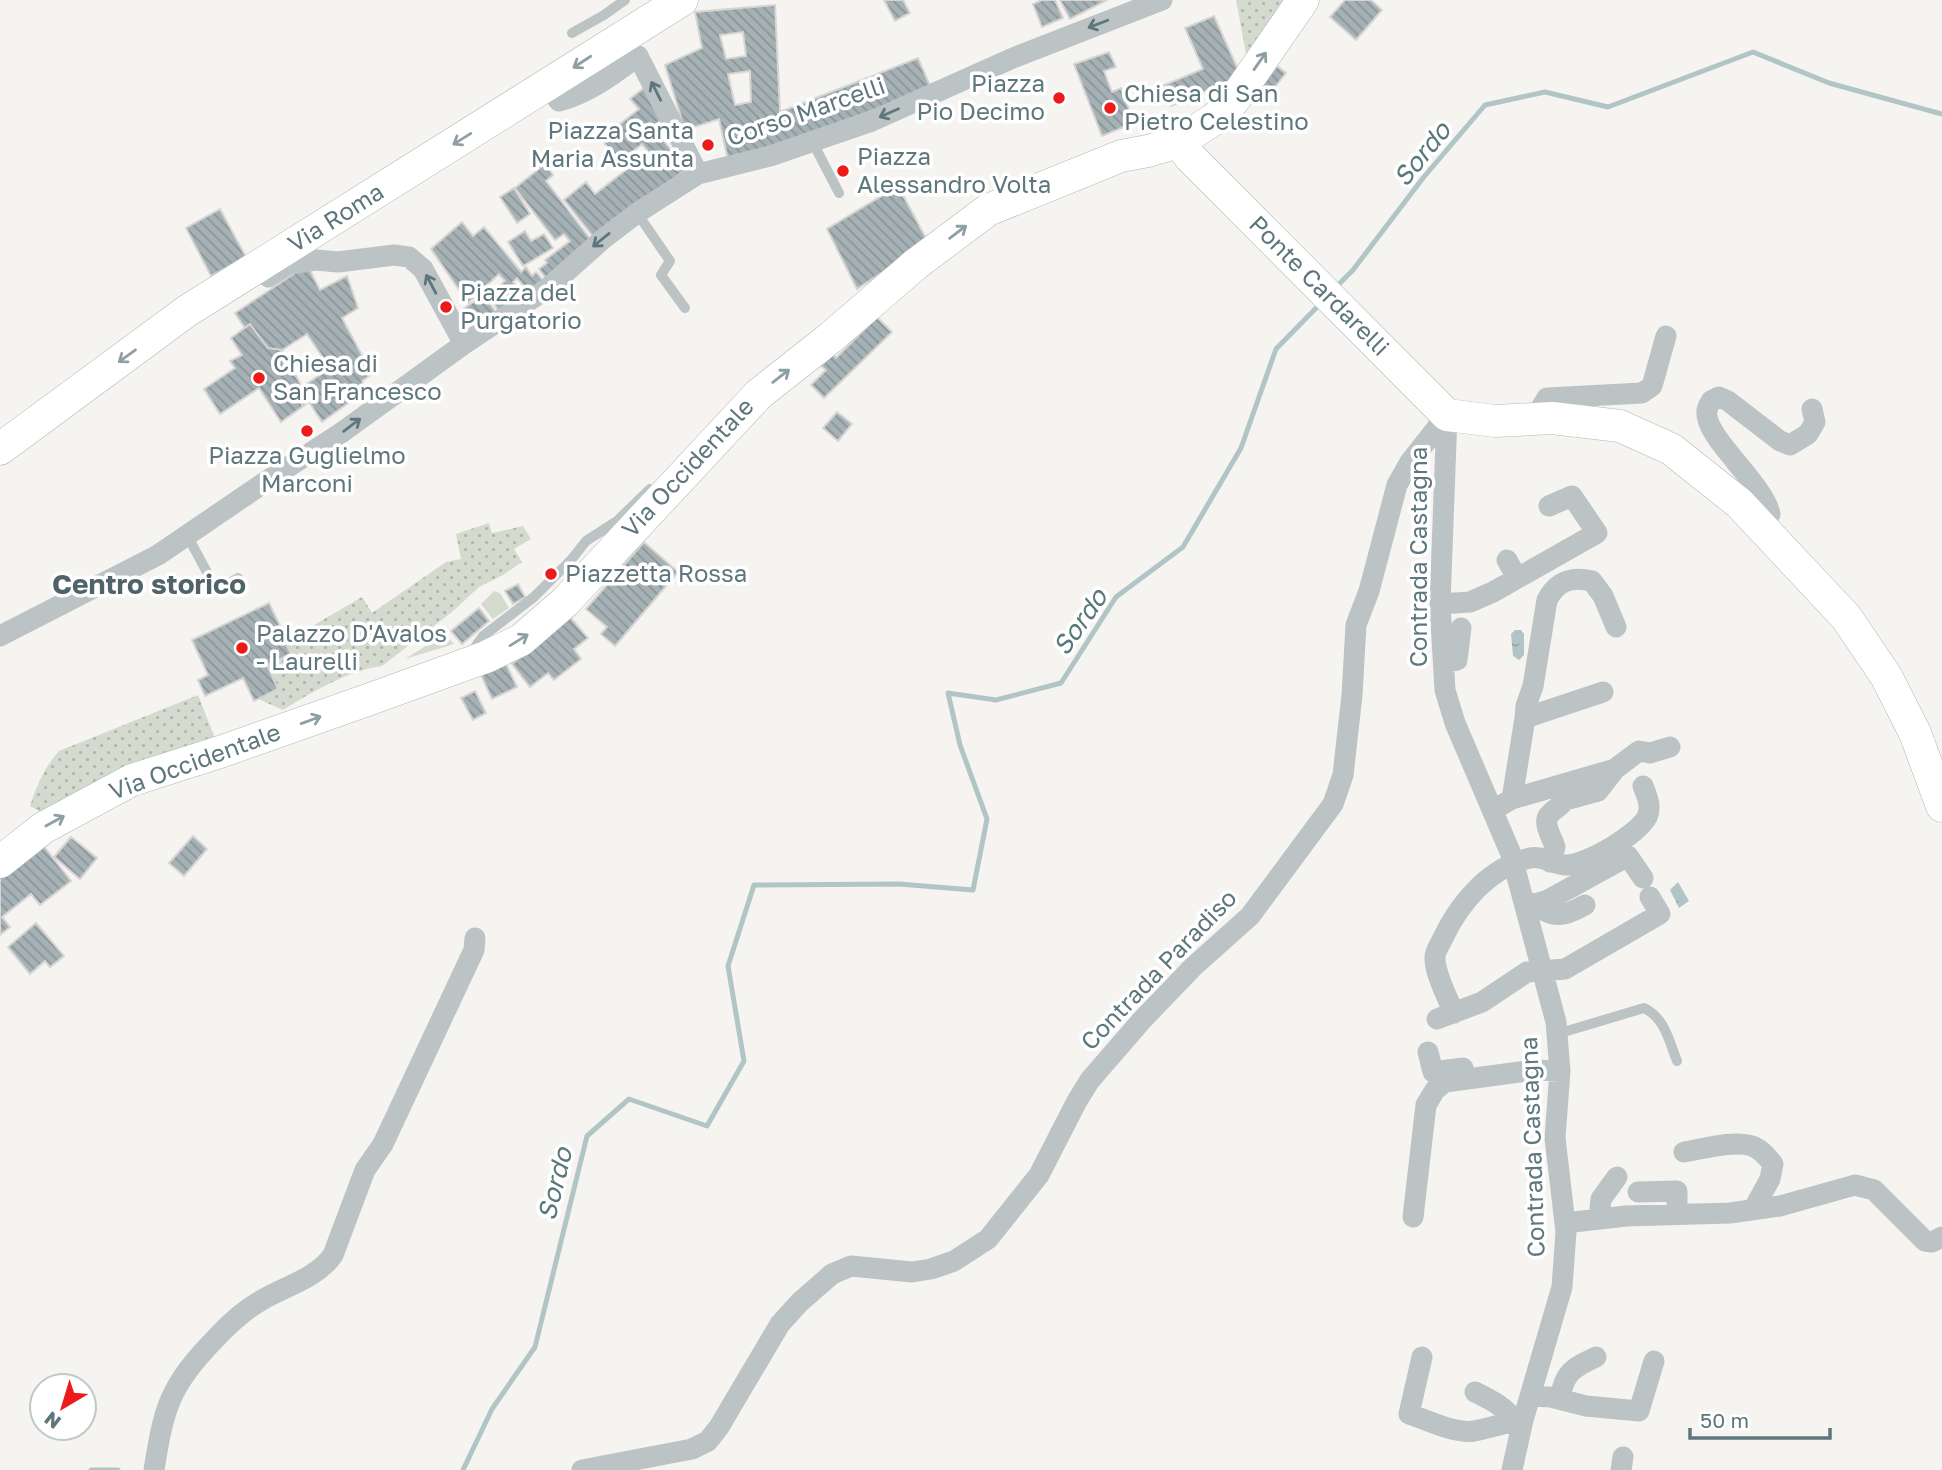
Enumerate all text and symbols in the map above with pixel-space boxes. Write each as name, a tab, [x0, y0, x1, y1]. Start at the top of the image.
one-way arrow	[1088, 18, 1110, 31]
one-way arrow	[1253, 52, 1268, 71]
one-way arrow	[573, 56, 593, 70]
place label: Piazza Pio Decimo	[917, 68, 1045, 125]
street label: Corso Marcelli	[723, 70, 888, 151]
place label: Chiesa di San Pietro Celestino	[1124, 78, 1309, 135]
one-way arrow	[649, 81, 663, 102]
marker: Piazza Pio Decimo	[1051, 90, 1067, 106]
marker: Chiesa di San Pietro Celestino	[1102, 100, 1118, 116]
one-way arrow	[879, 107, 900, 120]
water label: Sordo	[1386, 114, 1458, 192]
place label: Piazza Santa Maria Assunta	[531, 115, 694, 172]
one-way arrow	[452, 133, 472, 147]
marker: Piazza Santa Maria Assunta	[700, 137, 716, 153]
place label: Piazza Alessandro Volta	[857, 141, 1051, 198]
marker: Piazza Alessandro Volta	[835, 163, 851, 179]
street label: Via Roma	[282, 176, 388, 257]
street label: Ponte Cardarelli	[1244, 209, 1396, 361]
one-way arrow	[948, 225, 967, 240]
one-way arrow	[593, 233, 611, 248]
one-way arrow	[424, 274, 438, 295]
place label: Piazza del Purgatorio	[460, 277, 582, 334]
marker: Piazza del Purgatorio	[438, 299, 454, 315]
place label: Chiesa di San Francesco	[273, 348, 442, 405]
one-way arrow	[118, 349, 137, 363]
one-way arrow	[772, 368, 790, 383]
marker: Chiesa di San Francesco	[251, 370, 267, 386]
street label: Via Occidentale	[615, 391, 759, 543]
one-way arrow	[342, 418, 361, 433]
marker: Piazza Guglielmo Marconi	[299, 423, 315, 439]
place label: Piazza Guglielmo Marconi	[208, 440, 406, 497]
street label: Contrada Castagna	[1403, 447, 1432, 667]
place label: Piazzetta Rossa	[565, 558, 747, 587]
marker: Piazzetta Rossa	[543, 566, 559, 582]
district label: Centro storico	[52, 567, 246, 600]
water label: Sordo	[1046, 581, 1114, 661]
place label: Palazzo D'Avalos - Laurelli	[256, 618, 447, 675]
one-way arrow	[509, 632, 529, 646]
marker: Palazzo D'Avalos - Laurelli	[234, 640, 250, 656]
one-way arrow	[299, 713, 321, 725]
street label: Via Occidentale	[105, 716, 284, 805]
one-way arrow	[44, 814, 64, 828]
street label: Contrada Paradiso	[1074, 883, 1242, 1055]
street label: Contrada Castagna	[1513, 1036, 1550, 1258]
water label: Sordo	[531, 1143, 579, 1223]
north arrow	[28, 1372, 98, 1442]
scale bar	[1690, 1396, 1830, 1440]
text: N	[39, 1407, 65, 1434]
text: 50 m	[1700, 1407, 1749, 1433]

